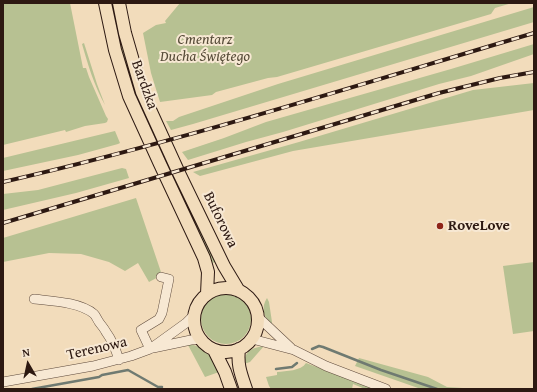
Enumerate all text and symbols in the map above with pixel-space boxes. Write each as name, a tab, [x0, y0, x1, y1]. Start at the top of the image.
park label: Cmentarz Ducha Świętego	[160, 31, 250, 66]
street label: Bardzka	[127, 58, 161, 112]
street label: Buforowa	[199, 189, 241, 251]
place label: RoveLove	[448, 217, 510, 235]
marker: RoveLove	[435, 221, 445, 231]
street label: Terenowa	[65, 333, 129, 365]
north arrow	[8, 344, 48, 384]
text: N	[21, 344, 31, 361]

